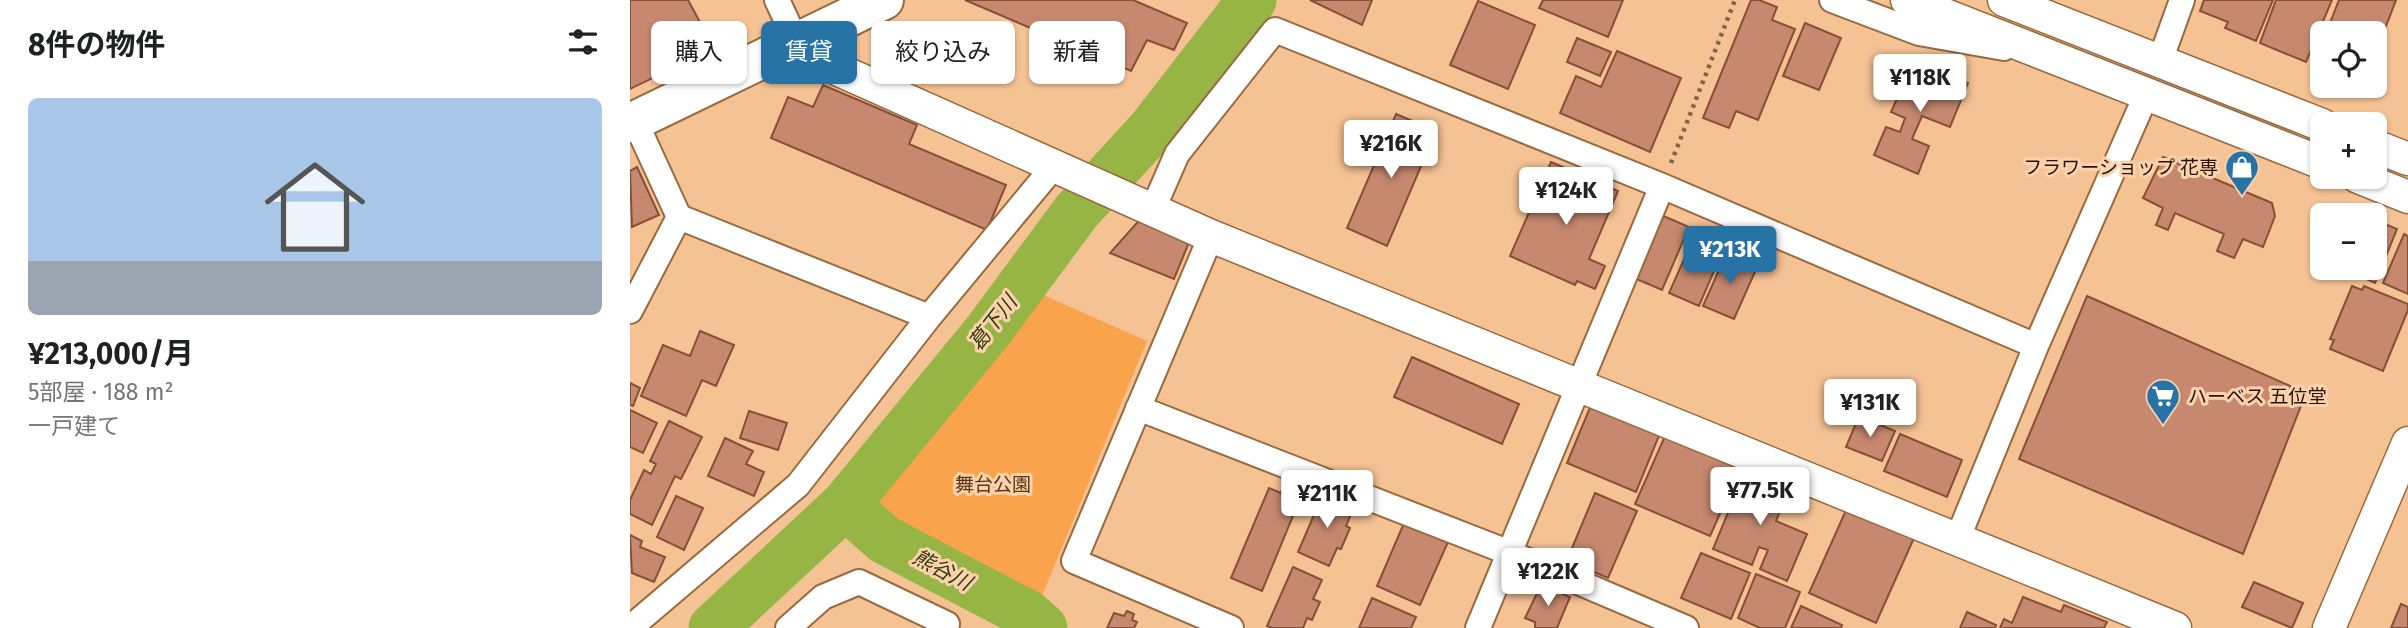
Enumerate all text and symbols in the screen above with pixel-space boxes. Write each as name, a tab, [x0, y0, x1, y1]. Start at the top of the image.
chip: 購入	[651, 21, 747, 84]
chip: 賃貸	[761, 21, 857, 84]
chip: 絞り込み	[871, 21, 1015, 84]
chip: 新着	[1029, 21, 1125, 84]
map controls	[2310, 21, 2387, 280]
button: locate	[2310, 21, 2387, 98]
icon: filters	[564, 23, 602, 61]
text: 8件の物件	[28, 27, 165, 63]
pin: ¥118K	[1871, 54, 1969, 114]
text: ¥118K	[1889, 63, 1951, 91]
button: +	[2310, 112, 2387, 189]
pin: ¥216K	[1342, 120, 1440, 180]
text: ¥216K	[1360, 129, 1422, 157]
icon: home	[252, 144, 378, 270]
shop icon: フラワーショップ 花専	[2223, 148, 2261, 197]
place label: フラワーショップ 花専	[2023, 156, 2218, 179]
pin: ¥124K	[1517, 168, 1615, 227]
text: ¥124K	[1535, 176, 1597, 204]
button: −	[2310, 203, 2387, 280]
pin: ¥213K	[1681, 226, 1779, 286]
text: ¥213K	[1699, 235, 1761, 263]
water label: 葛下川	[963, 289, 1024, 356]
text: ¥213,000/月	[28, 336, 194, 372]
supermarket icon: ハーベス 五位堂	[2144, 377, 2182, 426]
text: 5部屋 · 188 m²	[28, 378, 173, 406]
pin: ¥131K	[1821, 380, 1919, 439]
place label: ハーベス 五位堂	[2188, 385, 2326, 408]
text: ¥131K	[1840, 388, 1900, 416]
text: 一戸建て	[28, 412, 120, 440]
pin: ¥77.5K	[1703, 468, 1817, 527]
pin: ¥211K	[1278, 470, 1376, 530]
park label: 舞台公園	[955, 473, 1031, 496]
text: ¥77.5K	[1726, 476, 1794, 504]
text: ¥211K	[1297, 479, 1357, 507]
water label: 熊谷川	[908, 544, 978, 597]
pin: ¥122K	[1499, 548, 1597, 608]
text: ¥122K	[1517, 557, 1579, 585]

